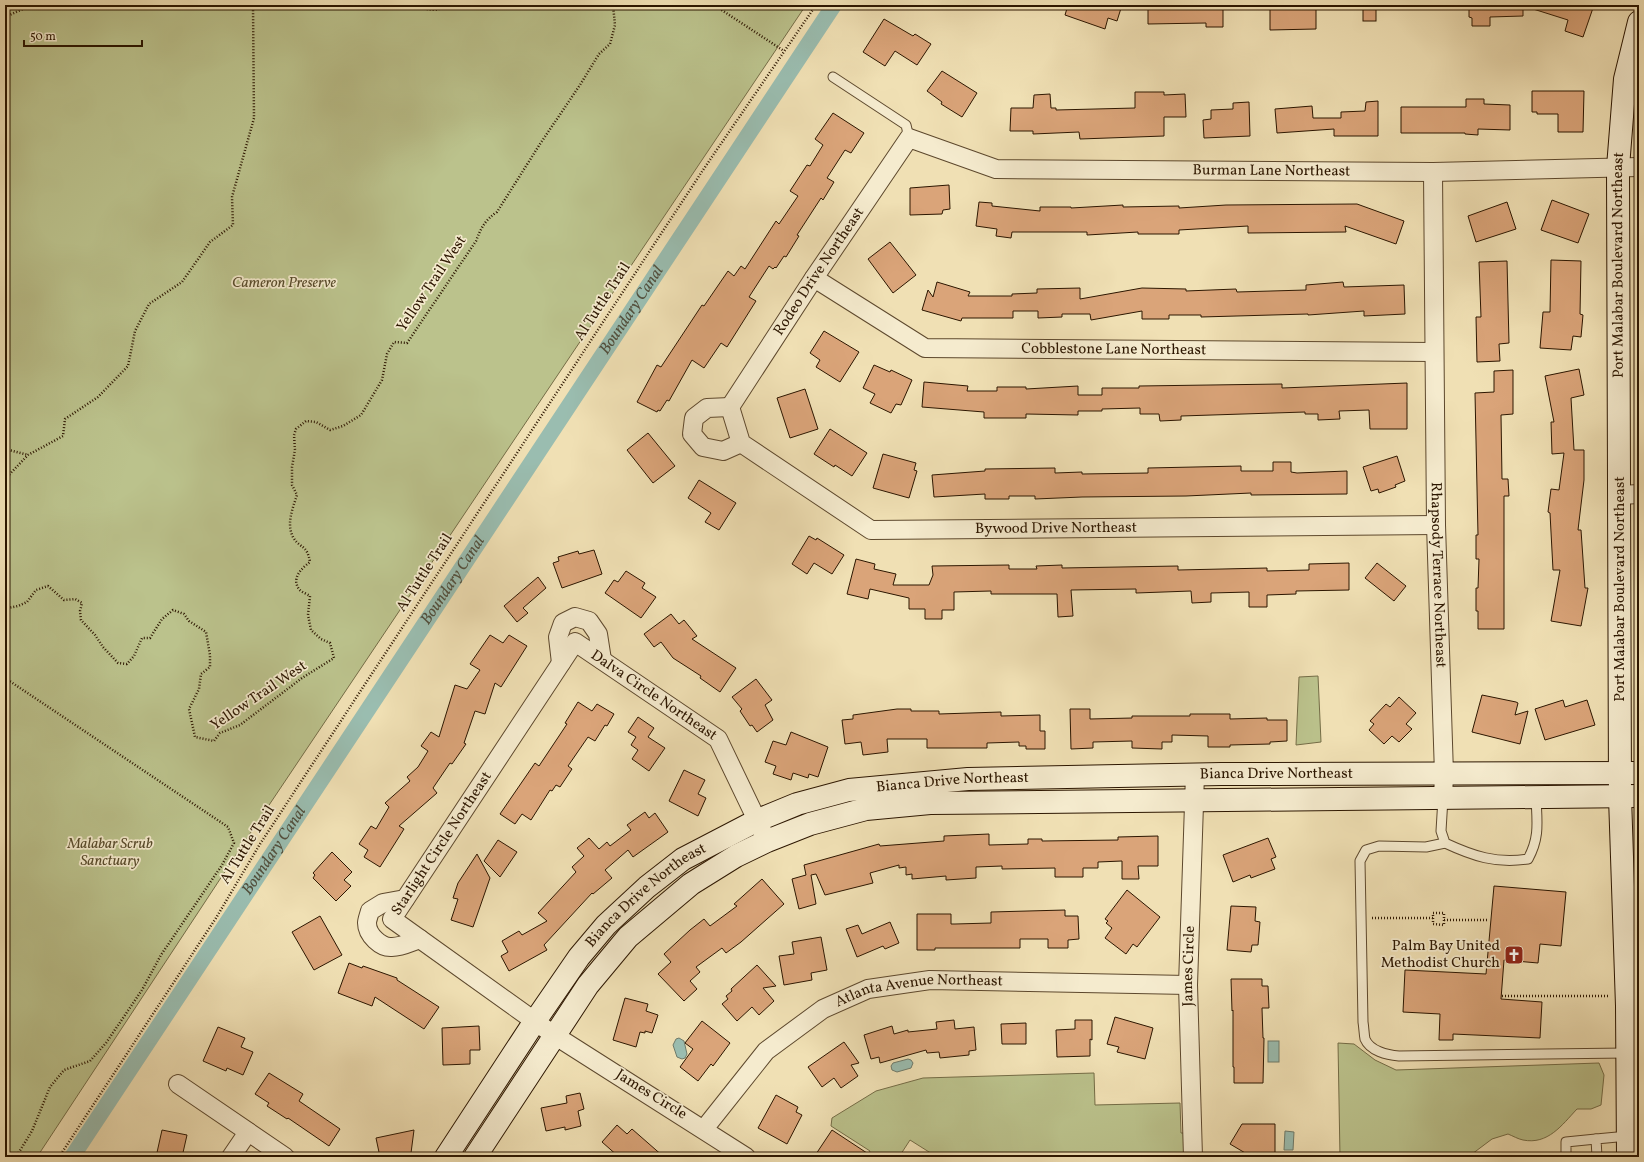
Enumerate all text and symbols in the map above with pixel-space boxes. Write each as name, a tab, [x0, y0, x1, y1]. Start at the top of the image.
scale bar	[24, 22, 142, 48]
text: 50 m	[30, 29, 56, 45]
street label: Port Malabar Boulevard Northeast	[1607, 151, 1630, 378]
street label: Burman Lane Northeast	[1193, 160, 1350, 182]
street label: Rodeo Drive Northeast	[769, 203, 869, 340]
street label: Yellow Trail West	[392, 232, 472, 336]
street label: Al Tuttle Trail	[570, 259, 636, 345]
water label: Boundary Canal	[595, 262, 669, 359]
park label: Cameron Preserve	[232, 273, 337, 294]
street label: Cobblestone Lane Northeast	[1021, 338, 1206, 361]
street label: Port Malabar Boulevard Northeast	[1610, 476, 1631, 702]
street label: Rhapsody Terrace Northeast	[1425, 482, 1451, 668]
street label: Bywood Drive Northeast	[975, 517, 1137, 540]
street label: Al Tuttle Trail	[392, 530, 458, 616]
water label: Boundary Canal	[416, 532, 491, 629]
street label: Dalva Circle Northeast	[586, 645, 721, 746]
street label: Yellow Trail West	[207, 656, 311, 736]
street label: Bianca Drive Northeast	[1200, 763, 1353, 785]
street label: Starlight Circle Northeast	[386, 767, 497, 920]
street label: Bianca Drive Northeast	[875, 767, 1029, 798]
street label: Al Tuttle Trail	[215, 801, 281, 889]
water label: Boundary Canal	[237, 802, 312, 900]
park label: Malabar Scrub Sanctuary	[66, 834, 153, 872]
street label: Bianca Drive Northeast	[581, 838, 710, 952]
street label: James Circle	[1177, 925, 1200, 1007]
place label: Palm Bay United Methodist Church	[1381, 936, 1500, 974]
church icon: Palm Bay United Methodist Church	[1503, 944, 1525, 966]
street label: Atlanta Avenue Northeast	[832, 969, 1003, 1013]
street label: James Circle	[611, 1065, 691, 1125]

